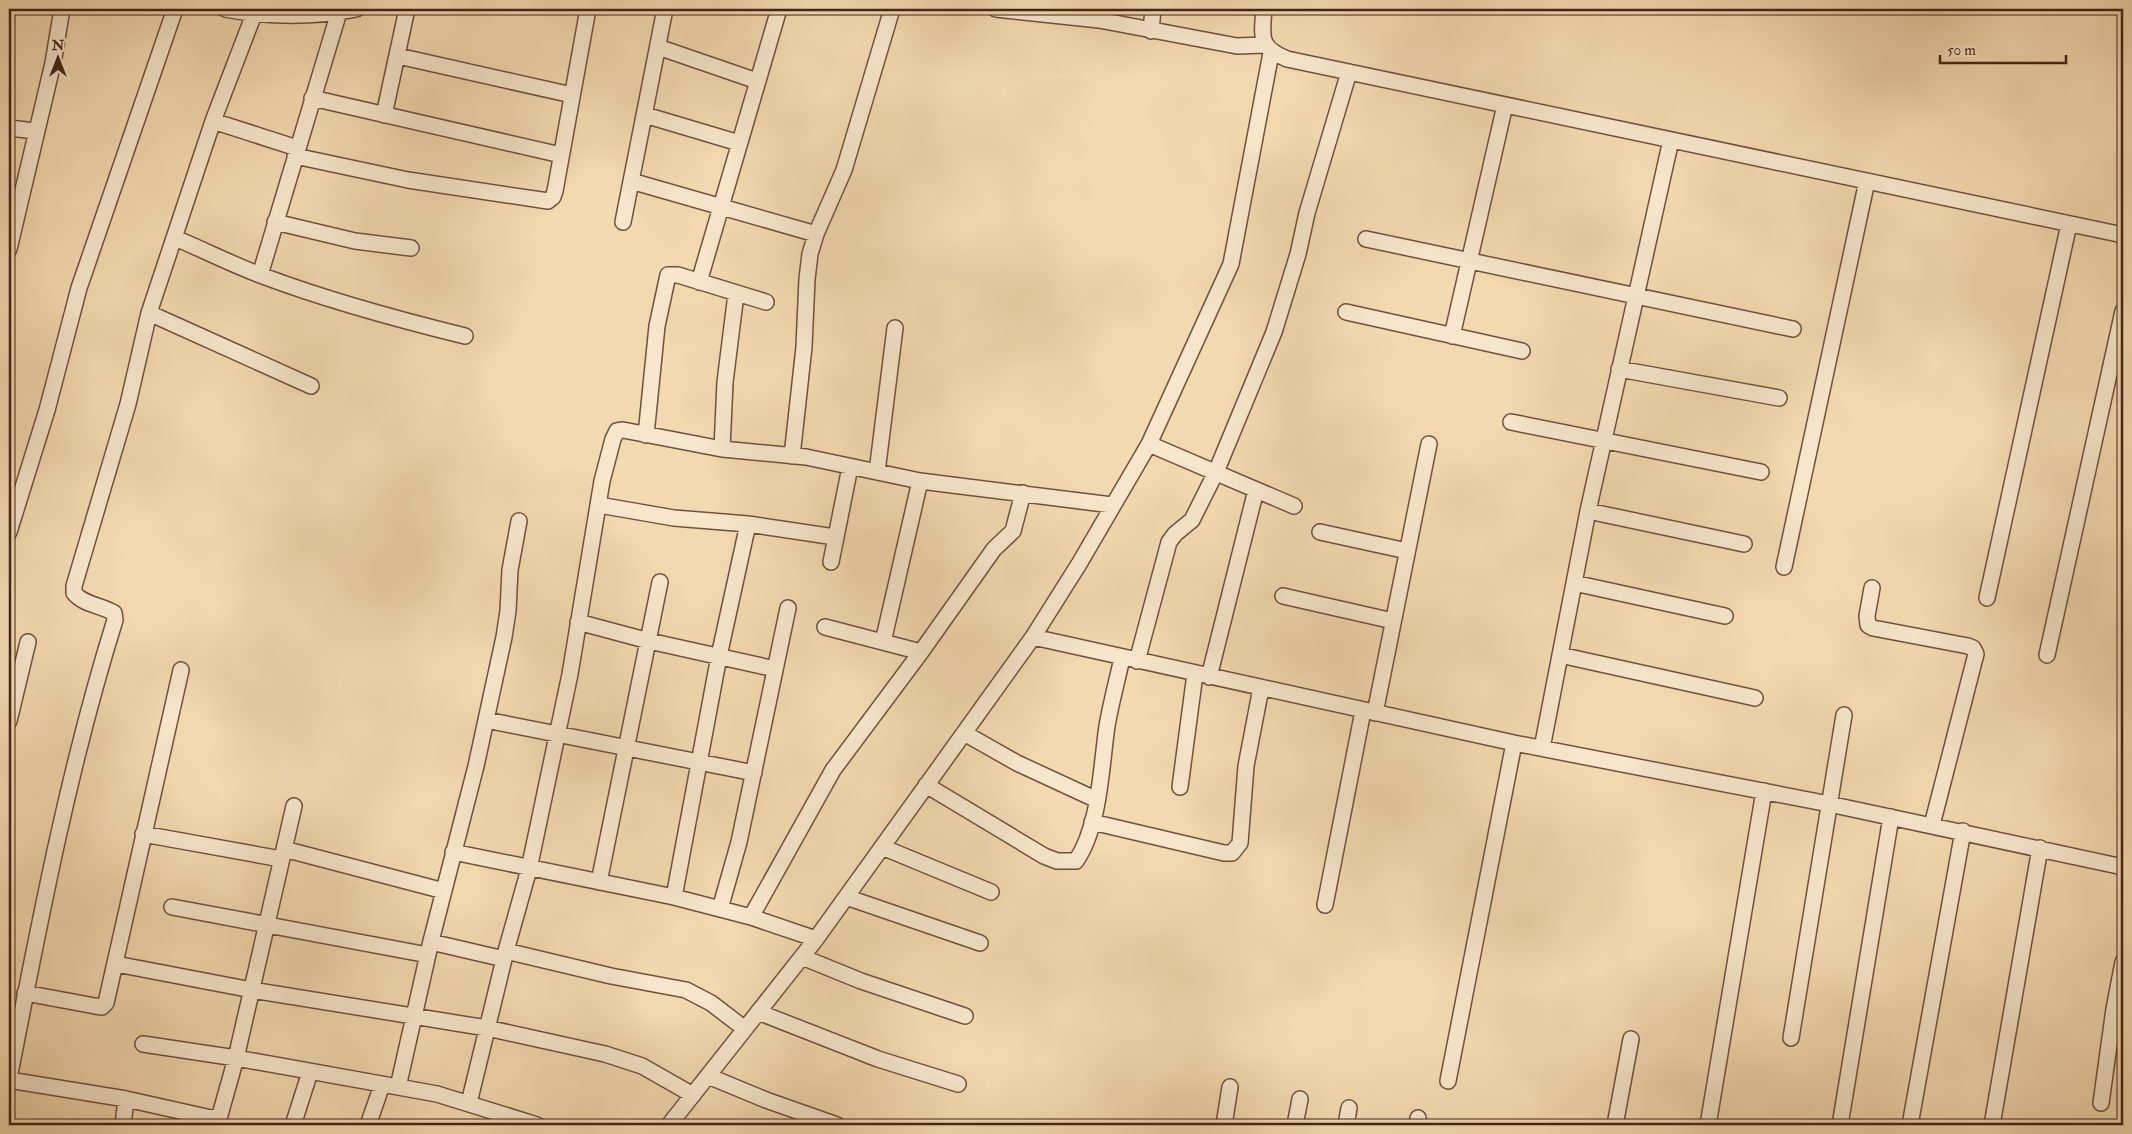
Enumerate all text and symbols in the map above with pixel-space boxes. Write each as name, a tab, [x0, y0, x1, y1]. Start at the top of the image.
north arrow	[32, 32, 82, 82]
scale bar	[1940, 32, 2066, 64]
text: N	[51, 37, 65, 54]
text: 50 m	[1947, 41, 1976, 60]

